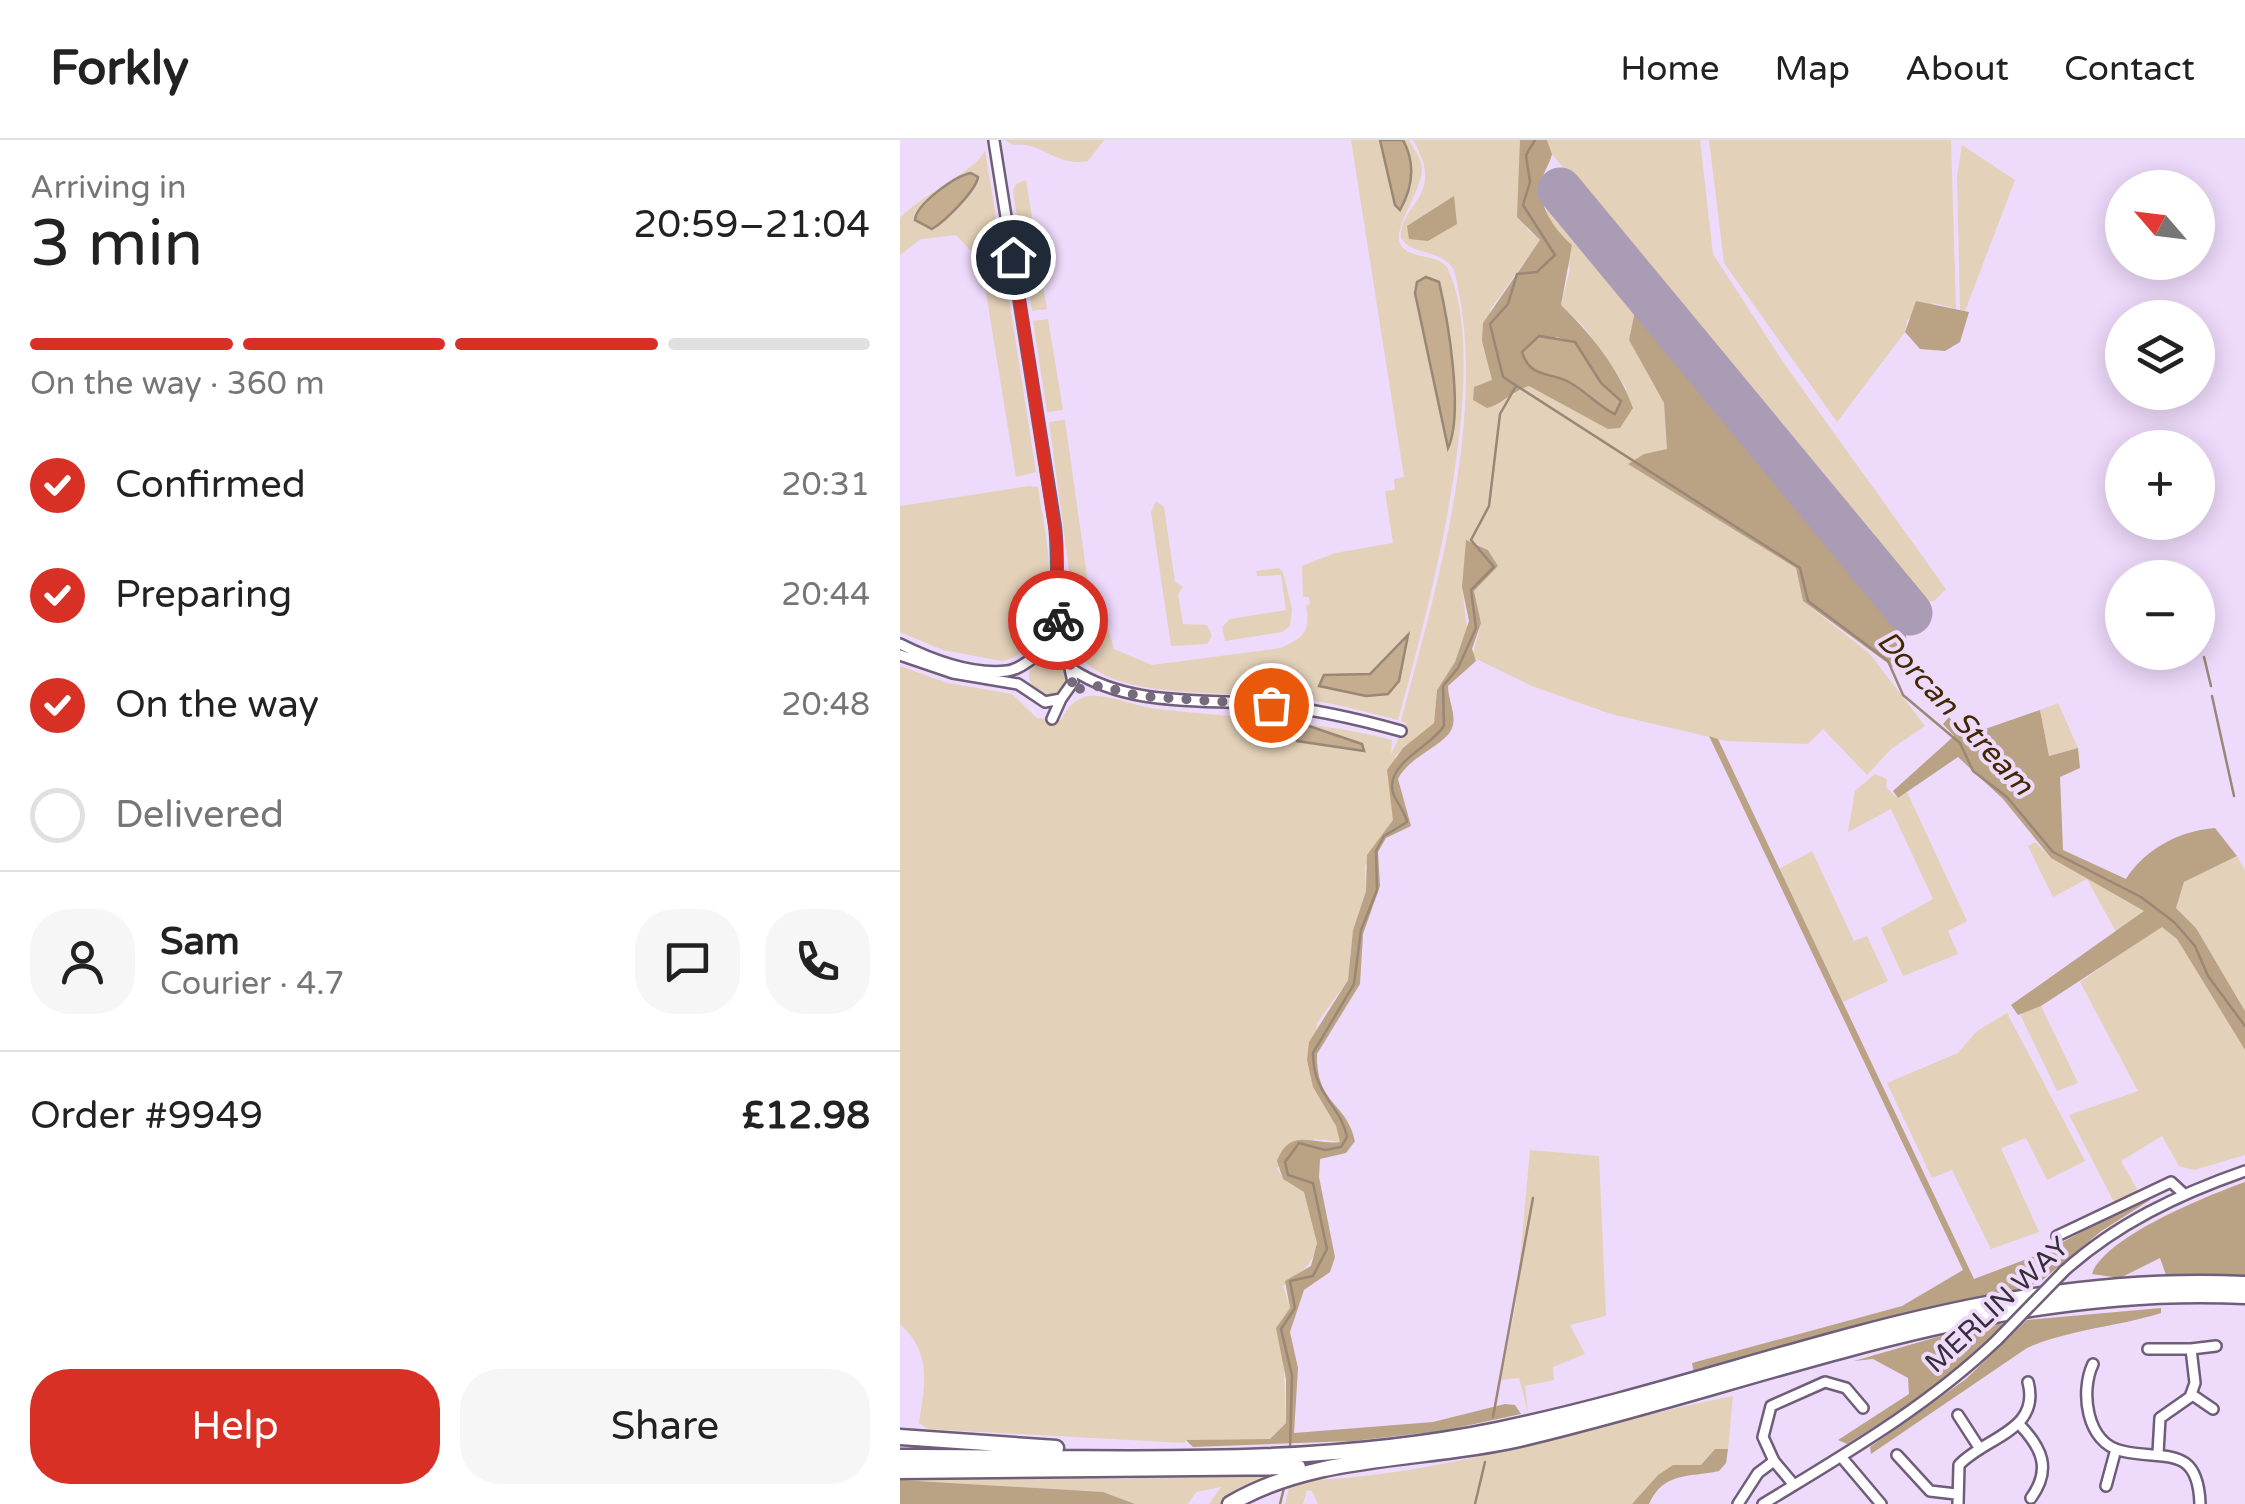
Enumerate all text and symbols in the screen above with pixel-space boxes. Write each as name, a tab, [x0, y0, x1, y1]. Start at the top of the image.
text: Forkly	[50, 40, 189, 98]
text: Home	[1620, 48, 1719, 90]
text: Map	[1774, 48, 1850, 90]
text: About	[1905, 48, 2009, 90]
text: Contact	[2064, 48, 2195, 90]
text: Arriving in	[30, 169, 187, 207]
north arrow	[2105, 170, 2215, 280]
map controls	[2105, 170, 2215, 670]
text: 20:59–21:04	[633, 202, 870, 248]
text: 3 min	[30, 205, 203, 284]
pin	[971, 215, 1056, 300]
icon: home	[986, 230, 1041, 285]
button: layers	[2105, 300, 2215, 410]
text: On the way · 360 m	[30, 365, 325, 403]
button: +	[2105, 430, 2215, 540]
icon: check	[30, 458, 85, 513]
text: Confirmed	[115, 462, 306, 508]
text: 20:31	[781, 466, 870, 504]
button: −	[2105, 560, 2215, 670]
icon: check	[30, 568, 85, 623]
courier	[1008, 570, 1108, 670]
text: Preparing	[115, 572, 292, 618]
text: 20:44	[781, 576, 870, 614]
icon: bike	[1031, 593, 1086, 648]
water label: Dorcan Stream	[1869, 623, 2042, 804]
pin	[1229, 663, 1314, 748]
icon: check	[30, 678, 85, 733]
icon: bag	[1244, 678, 1299, 733]
text: On the way	[115, 682, 319, 728]
text: 20:48	[781, 686, 870, 724]
text: Delivered	[115, 792, 284, 838]
button: person	[30, 909, 135, 1014]
button: chat	[635, 909, 740, 1014]
button: phone	[765, 909, 870, 1014]
text: Sam	[160, 919, 240, 965]
text: Courier · 4.7	[160, 965, 344, 1003]
text: Order #9949	[30, 1093, 263, 1139]
text: £12.98	[742, 1093, 870, 1139]
street label: MERLIN WAY	[1918, 1230, 2076, 1380]
button: Help	[30, 1369, 440, 1484]
button: Share	[460, 1369, 870, 1484]

